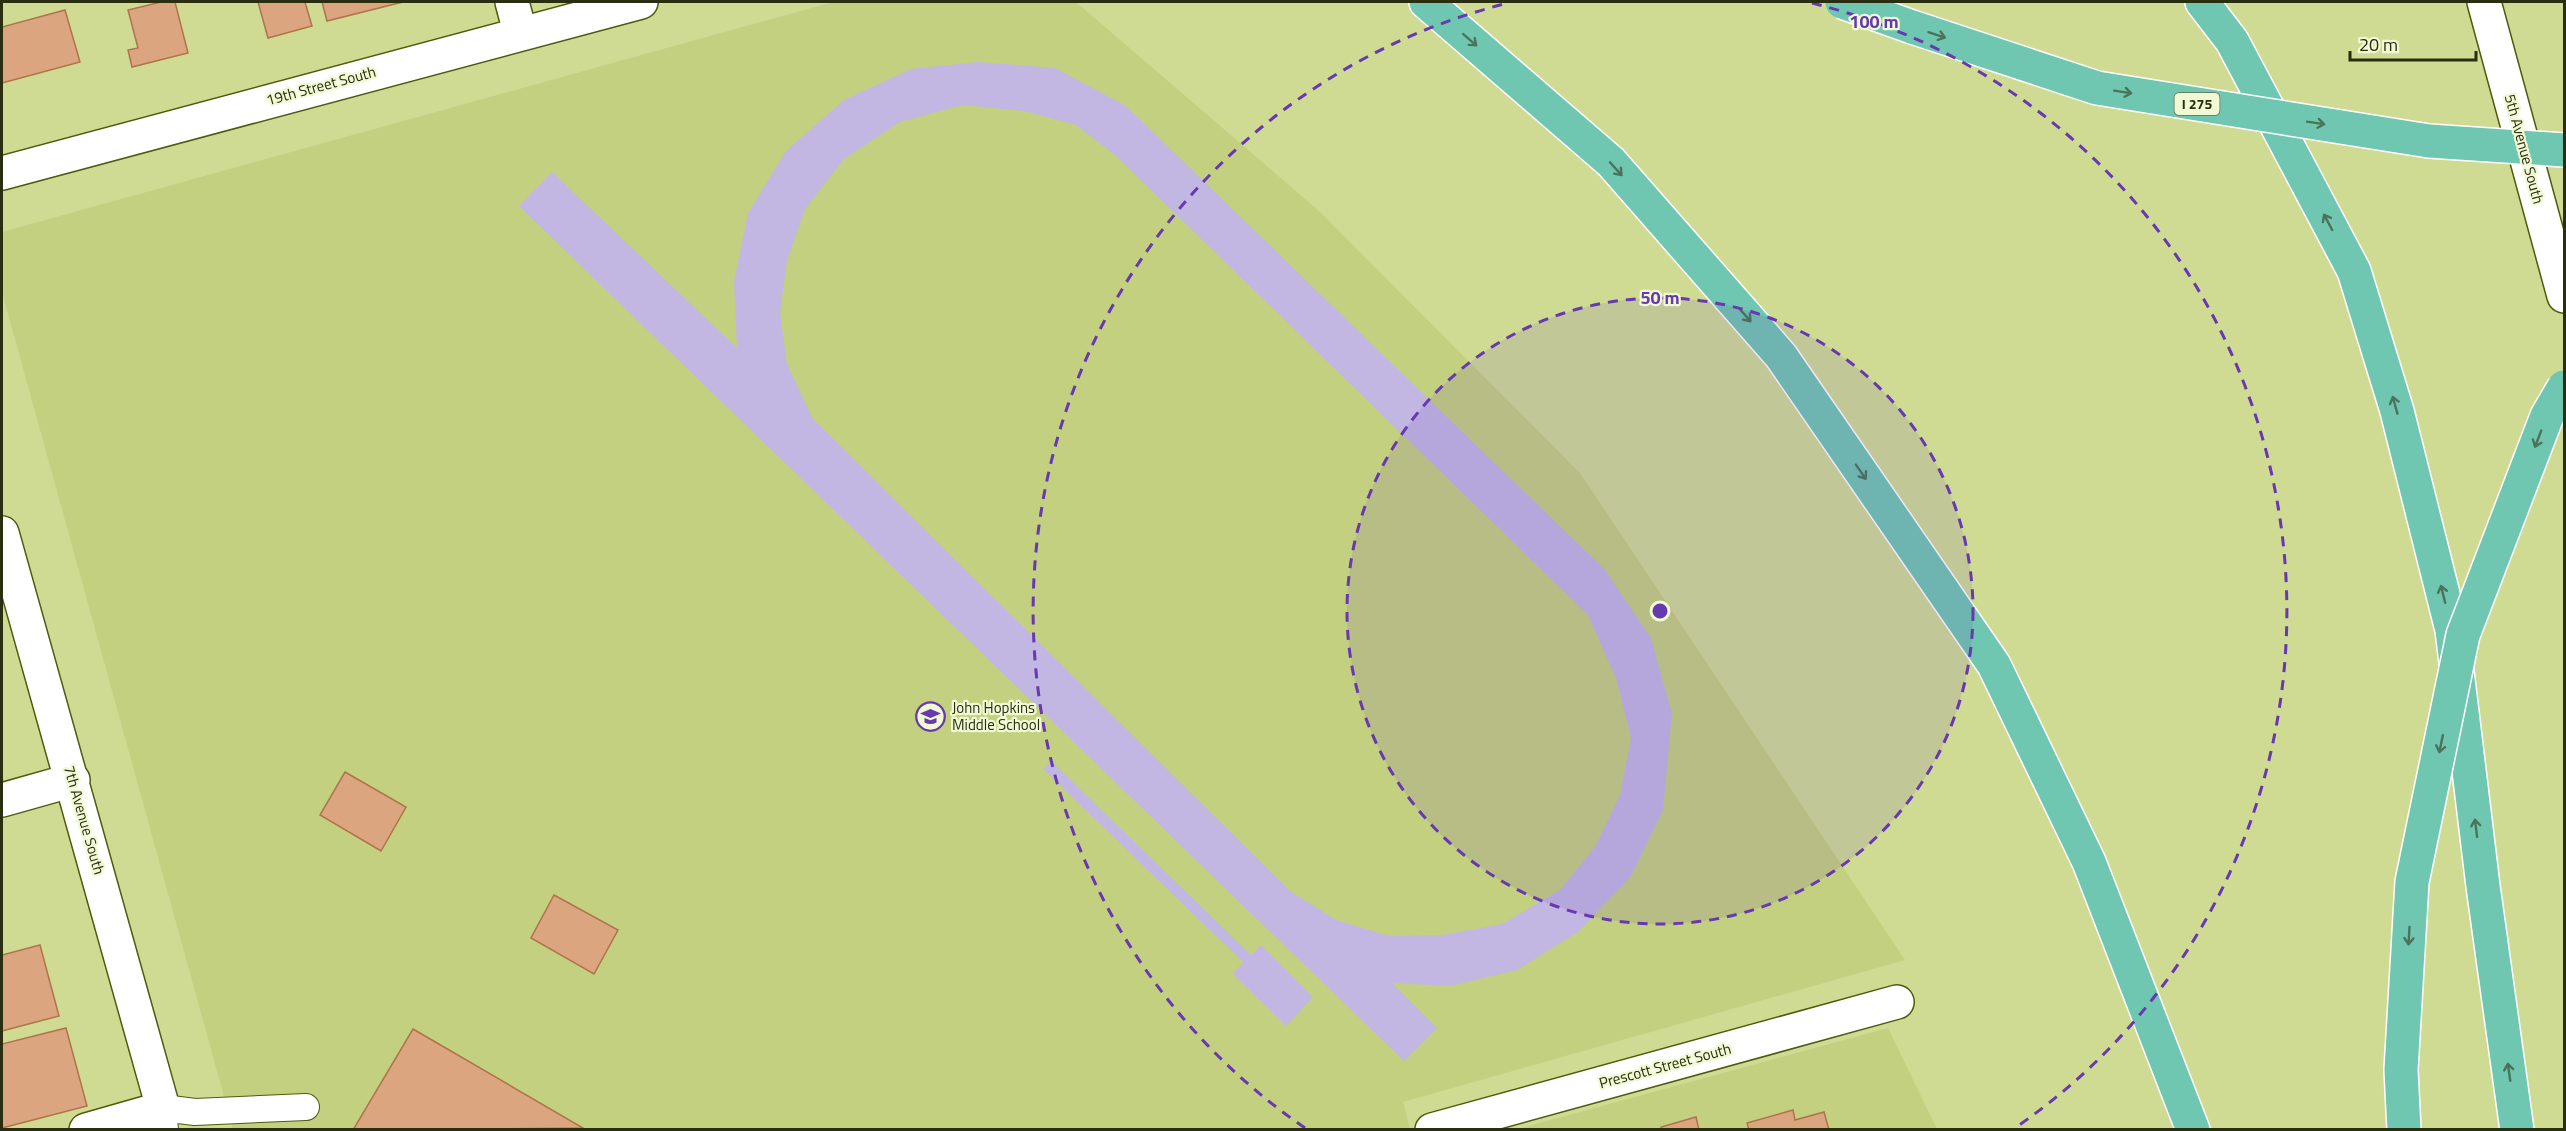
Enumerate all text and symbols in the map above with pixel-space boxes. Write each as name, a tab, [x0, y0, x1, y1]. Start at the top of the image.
text: 100 m	[1849, 8, 1899, 35]
scale bar	[2350, 24, 2476, 62]
one-way arrow	[1927, 30, 1946, 41]
text: 20 m	[2359, 31, 2398, 58]
one-way arrow	[1462, 33, 1477, 47]
street label: 19th Street South	[263, 60, 378, 111]
one-way arrow	[2113, 86, 2132, 97]
street label: 5th Avenue South	[2499, 92, 2550, 206]
road number: I 275	[2174, 93, 2220, 115]
one-way arrow	[2305, 118, 2325, 129]
one-way arrow	[1609, 161, 1623, 176]
one-way arrow	[2322, 214, 2334, 232]
text: 50 m	[1640, 284, 1680, 311]
one-way arrow	[1738, 307, 1752, 322]
one-way arrow	[2389, 396, 2400, 415]
one-way arrow	[2532, 429, 2543, 447]
one-way arrow	[1855, 463, 1867, 479]
one-way arrow	[2436, 585, 2448, 604]
centre of rings	[1650, 601, 1670, 621]
place label: John Hopkins Middle School	[952, 696, 1040, 736]
school or university icon: John Hopkins Middle School	[915, 701, 947, 733]
one-way arrow	[2435, 733, 2446, 753]
street label: 7th Avenue South	[58, 763, 111, 877]
one-way arrow	[2470, 819, 2481, 839]
one-way arrow	[2403, 925, 2414, 945]
street label: Prescott Street South	[1596, 1037, 1733, 1094]
one-way arrow	[2503, 1062, 2514, 1082]

